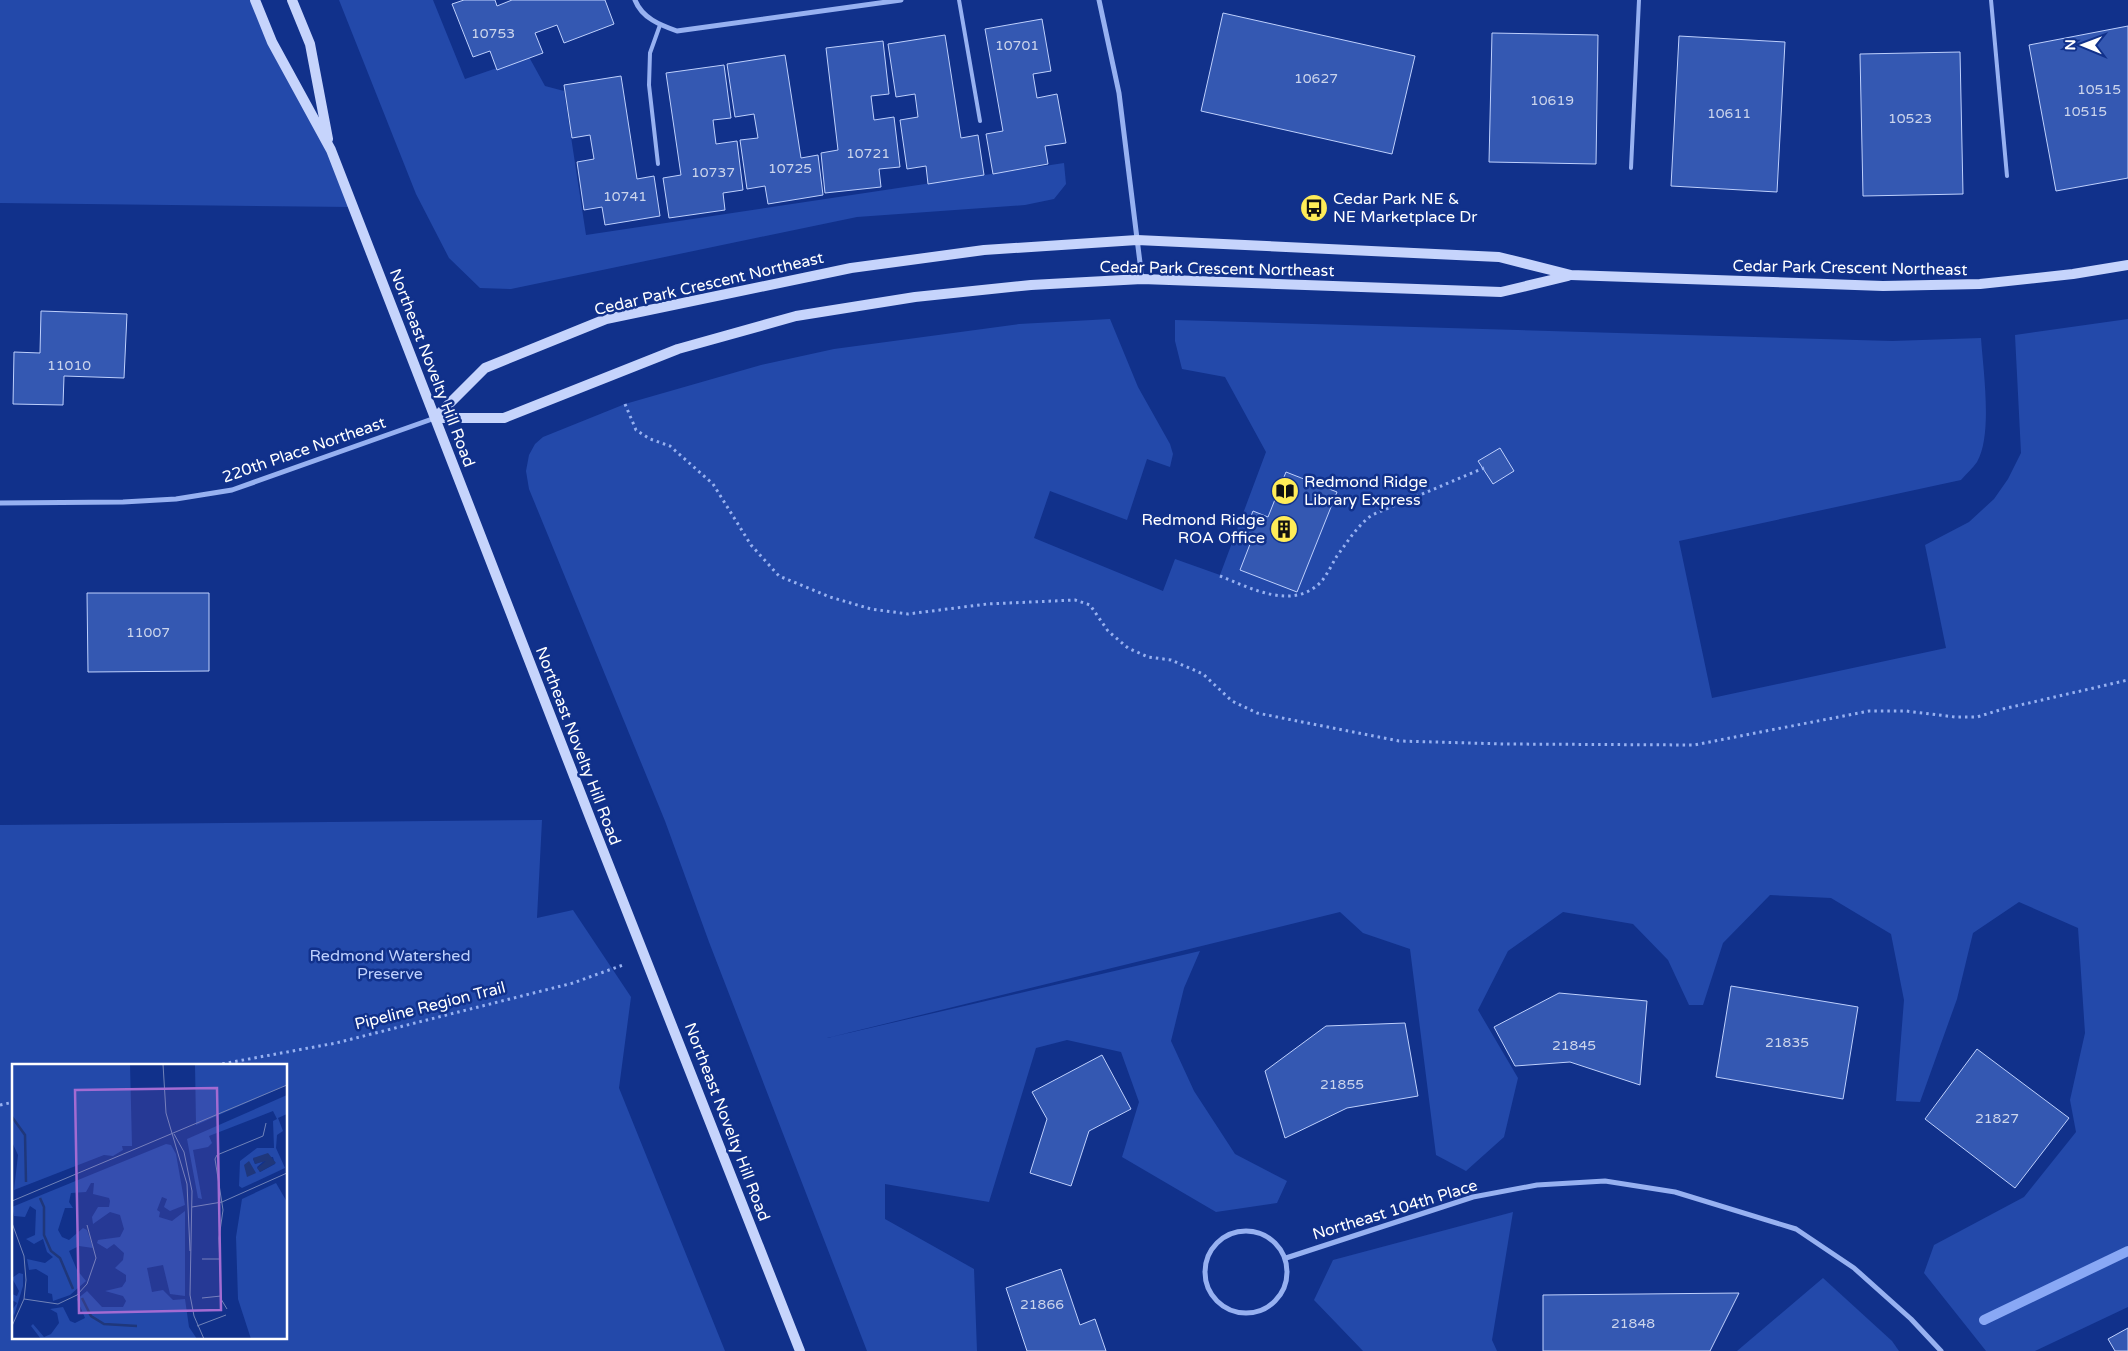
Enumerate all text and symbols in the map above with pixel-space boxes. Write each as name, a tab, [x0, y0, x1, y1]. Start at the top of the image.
north arrow	[2058, 20, 2108, 70]
house number: 10753	[471, 25, 515, 42]
house number: 10701	[995, 37, 1039, 54]
text: N	[2062, 39, 2079, 51]
house number: 10627	[1294, 70, 1338, 87]
house number: 10515	[2077, 81, 2121, 98]
house number: 10619	[1530, 92, 1574, 109]
house number: 10515	[2063, 103, 2107, 120]
house number: 10611	[1707, 105, 1751, 122]
house number: 10523	[1888, 110, 1932, 127]
house number: 10721	[846, 145, 890, 162]
house number: 10725	[768, 160, 812, 177]
house number: 10737	[691, 164, 735, 181]
house number: 10741	[603, 188, 647, 205]
place label: Cedar Park NE & NE Marketplace Dr	[1333, 189, 1478, 227]
bus stop icon: Cedar Park NE & NE Marketplace Dr	[1299, 193, 1329, 223]
street label: Cedar Park Crescent Northeast	[592, 248, 826, 320]
street label: Cedar Park Crescent Northeast	[1732, 256, 1968, 280]
street label: Cedar Park Crescent Northeast	[1099, 257, 1335, 281]
street label: Northeast Novelty Hill Road	[385, 266, 479, 470]
house number: 11010	[47, 357, 91, 374]
street label: 220th Place Northeast	[220, 413, 388, 487]
place label: Redmond Ridge Library Express	[1304, 472, 1428, 510]
library icon: Redmond Ridge Library Express	[1270, 476, 1300, 506]
place label: Redmond Ridge ROA Office	[1141, 510, 1265, 548]
building icon: Redmond Ridge ROA Office	[1269, 514, 1299, 544]
house number: 11007	[126, 624, 170, 641]
street label: Northeast Novelty Hill Road	[531, 644, 625, 848]
park label: Redmond Watershed Preserve	[309, 946, 471, 984]
street label: Pipeline Region Trail	[353, 978, 507, 1034]
street label: Northeast Novelty Hill Road	[680, 1020, 774, 1224]
house number: 21835	[1765, 1034, 1809, 1051]
house number: 21845	[1552, 1037, 1596, 1054]
inset map	[12, 1064, 288, 1338]
house number: 21855	[1320, 1076, 1364, 1093]
house number: 21827	[1975, 1110, 2019, 1127]
street label: Northeast 104th Place	[1310, 1175, 1480, 1245]
house number: 21866	[1020, 1296, 1064, 1313]
house number: 21848	[1611, 1315, 1655, 1332]

